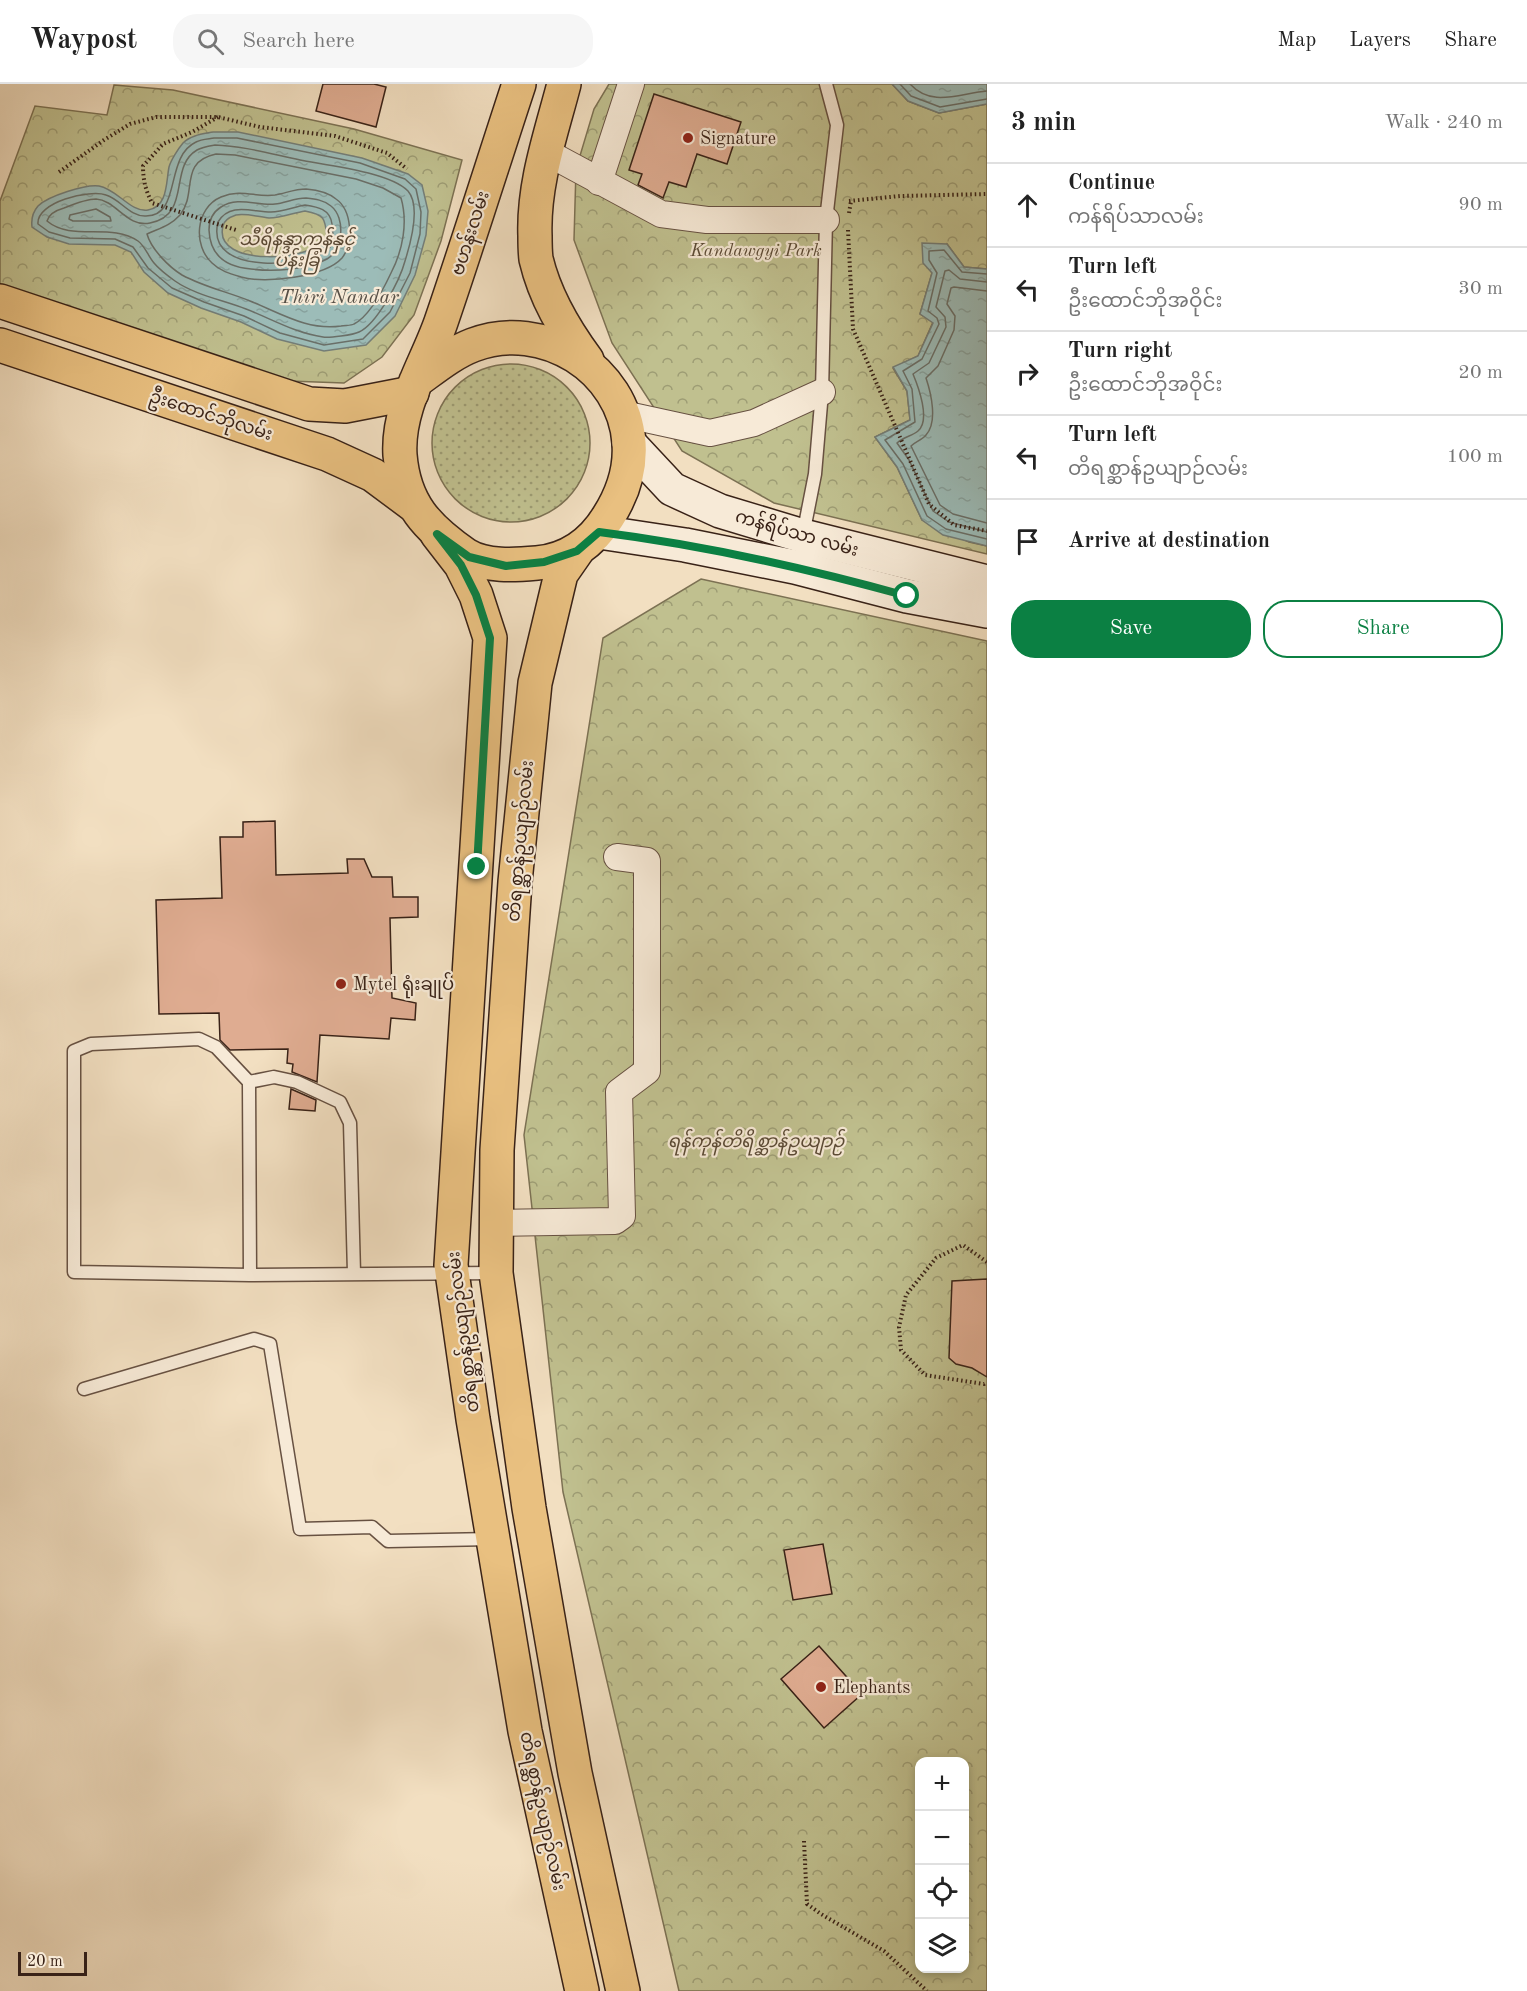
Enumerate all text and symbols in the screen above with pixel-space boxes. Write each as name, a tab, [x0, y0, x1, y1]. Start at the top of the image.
search box	[173, 14, 593, 68]
icon: search	[194, 25, 227, 58]
text: Waypost	[30, 27, 137, 55]
text: Search here	[242, 30, 355, 52]
text: Map	[1277, 30, 1316, 51]
text: Layers	[1349, 30, 1411, 51]
text: Share	[1444, 30, 1497, 51]
text: 3 min	[1011, 110, 1076, 136]
text: Walk · 240 m	[1384, 113, 1503, 133]
place label: Signature	[700, 130, 776, 148]
marker: Signature	[681, 131, 695, 145]
text: Continue	[1068, 172, 1155, 194]
street label: ဗဟန်းလမ်း	[444, 187, 498, 279]
icon: ahead	[1011, 189, 1044, 222]
text: 90 m	[1458, 195, 1503, 215]
text: ကန်ရိပ်သာလမ်း	[1068, 208, 1204, 228]
park label: သီရိနန္ဒာကန်နှင့် ပန်းခြံ	[239, 226, 357, 275]
park label: Kandawgyi Park	[689, 242, 822, 260]
text: Turn left	[1068, 256, 1157, 278]
icon: left	[1011, 273, 1044, 306]
text: 30 m	[1458, 279, 1503, 299]
water label: Thiri Nandar	[279, 288, 399, 308]
text: ဦးထောင်ဘိုအဝိုင်း	[1068, 292, 1222, 312]
text: Turn right	[1068, 340, 1172, 362]
icon: right	[1011, 357, 1044, 390]
text: 20 m	[1458, 363, 1503, 383]
text: ဦးထောင်ဘိုအဝိုင်း	[1068, 376, 1222, 396]
street label: ဦးထောင်ဘိုလမ်း	[145, 382, 276, 449]
text: Turn left	[1068, 424, 1157, 446]
icon: left	[1011, 441, 1044, 474]
text: 100 m	[1447, 447, 1503, 467]
text: တိရစ္ဆာန်ဥယျာဉ်လမ်း	[1068, 460, 1248, 480]
street label: ကန်ရိပ်သာ လမ်း	[732, 502, 862, 565]
icon: arrive	[1011, 525, 1044, 558]
text: Arrive at destination	[1068, 530, 1270, 552]
route start	[893, 582, 919, 608]
button: Save	[1011, 600, 1251, 658]
button: Share	[1263, 600, 1503, 658]
street label: တိရစ္ဆာန်ဥယျာဉ်လမ်း	[499, 759, 542, 923]
route end	[463, 853, 489, 879]
place label: Mytel ရုံးချုပ်	[353, 971, 454, 999]
marker: Mytel ရုံးချုပ်	[334, 977, 348, 991]
park label: ရန်ကုန်တိရိစ္ဆာန်ဥယျာဉ်	[668, 1128, 846, 1156]
street label: တိရစ္ဆာန်ဥယျာဉ်လမ်း	[439, 1250, 488, 1414]
place label: Elephants	[833, 1679, 911, 1697]
marker: Elephants	[814, 1680, 828, 1694]
street label: တိရစ္ဆာန်ဥယျာဉ်လမ်း	[511, 1729, 574, 1893]
map controls	[915, 1757, 969, 1973]
button: +	[915, 1757, 969, 1811]
button: −	[915, 1811, 969, 1865]
button: locate	[915, 1865, 969, 1919]
button: layers	[915, 1919, 969, 1973]
scale bar	[18, 1949, 87, 1976]
text: 20 m	[27, 1954, 63, 1970]

